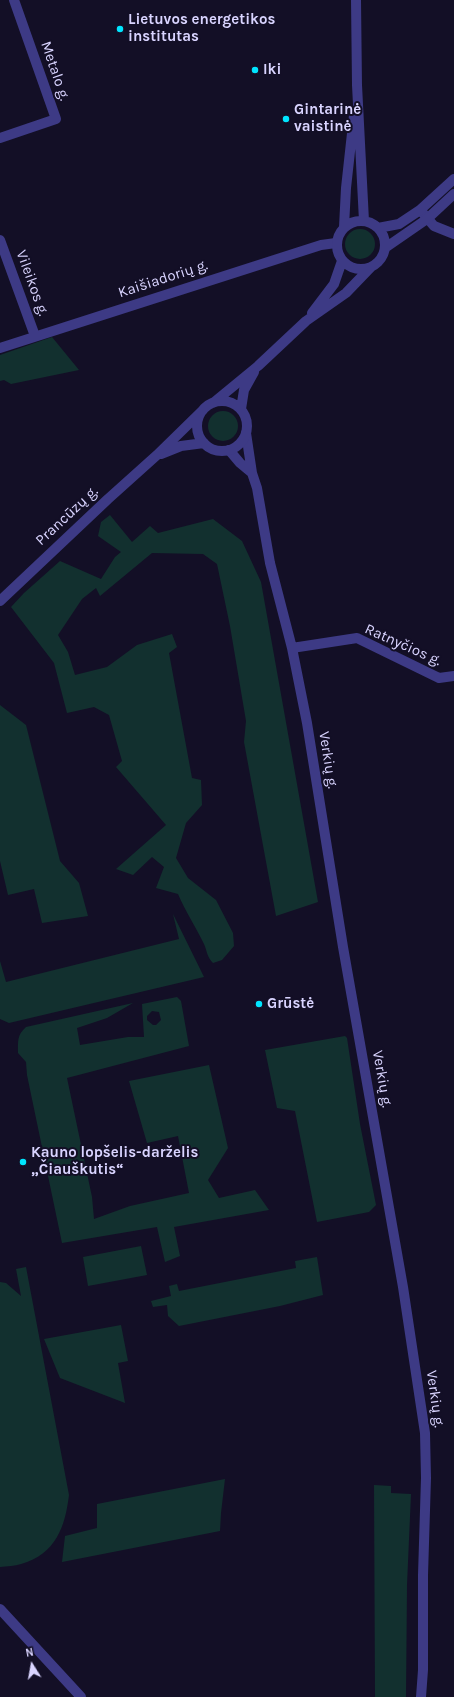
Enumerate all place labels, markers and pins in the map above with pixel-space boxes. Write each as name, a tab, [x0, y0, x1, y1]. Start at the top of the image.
place label: Lietuvos energetikos institutas	[128, 11, 275, 46]
marker: Lietuvos energetikos institutas	[115, 24, 125, 34]
place label: Iki	[263, 61, 281, 79]
marker: Iki	[250, 65, 260, 75]
place label: Gintarinė vaistinė	[294, 101, 361, 136]
marker: Gintarinė vaistinė	[281, 114, 291, 124]
place label: Grūstė	[267, 995, 314, 1013]
marker: Grūstė	[254, 999, 264, 1009]
place label: Kauno lopšelis-darželis „Čiauškutis“	[31, 1144, 198, 1179]
marker: Kauno lopšelis-darželis „Čiauškutis“	[18, 1157, 28, 1167]

